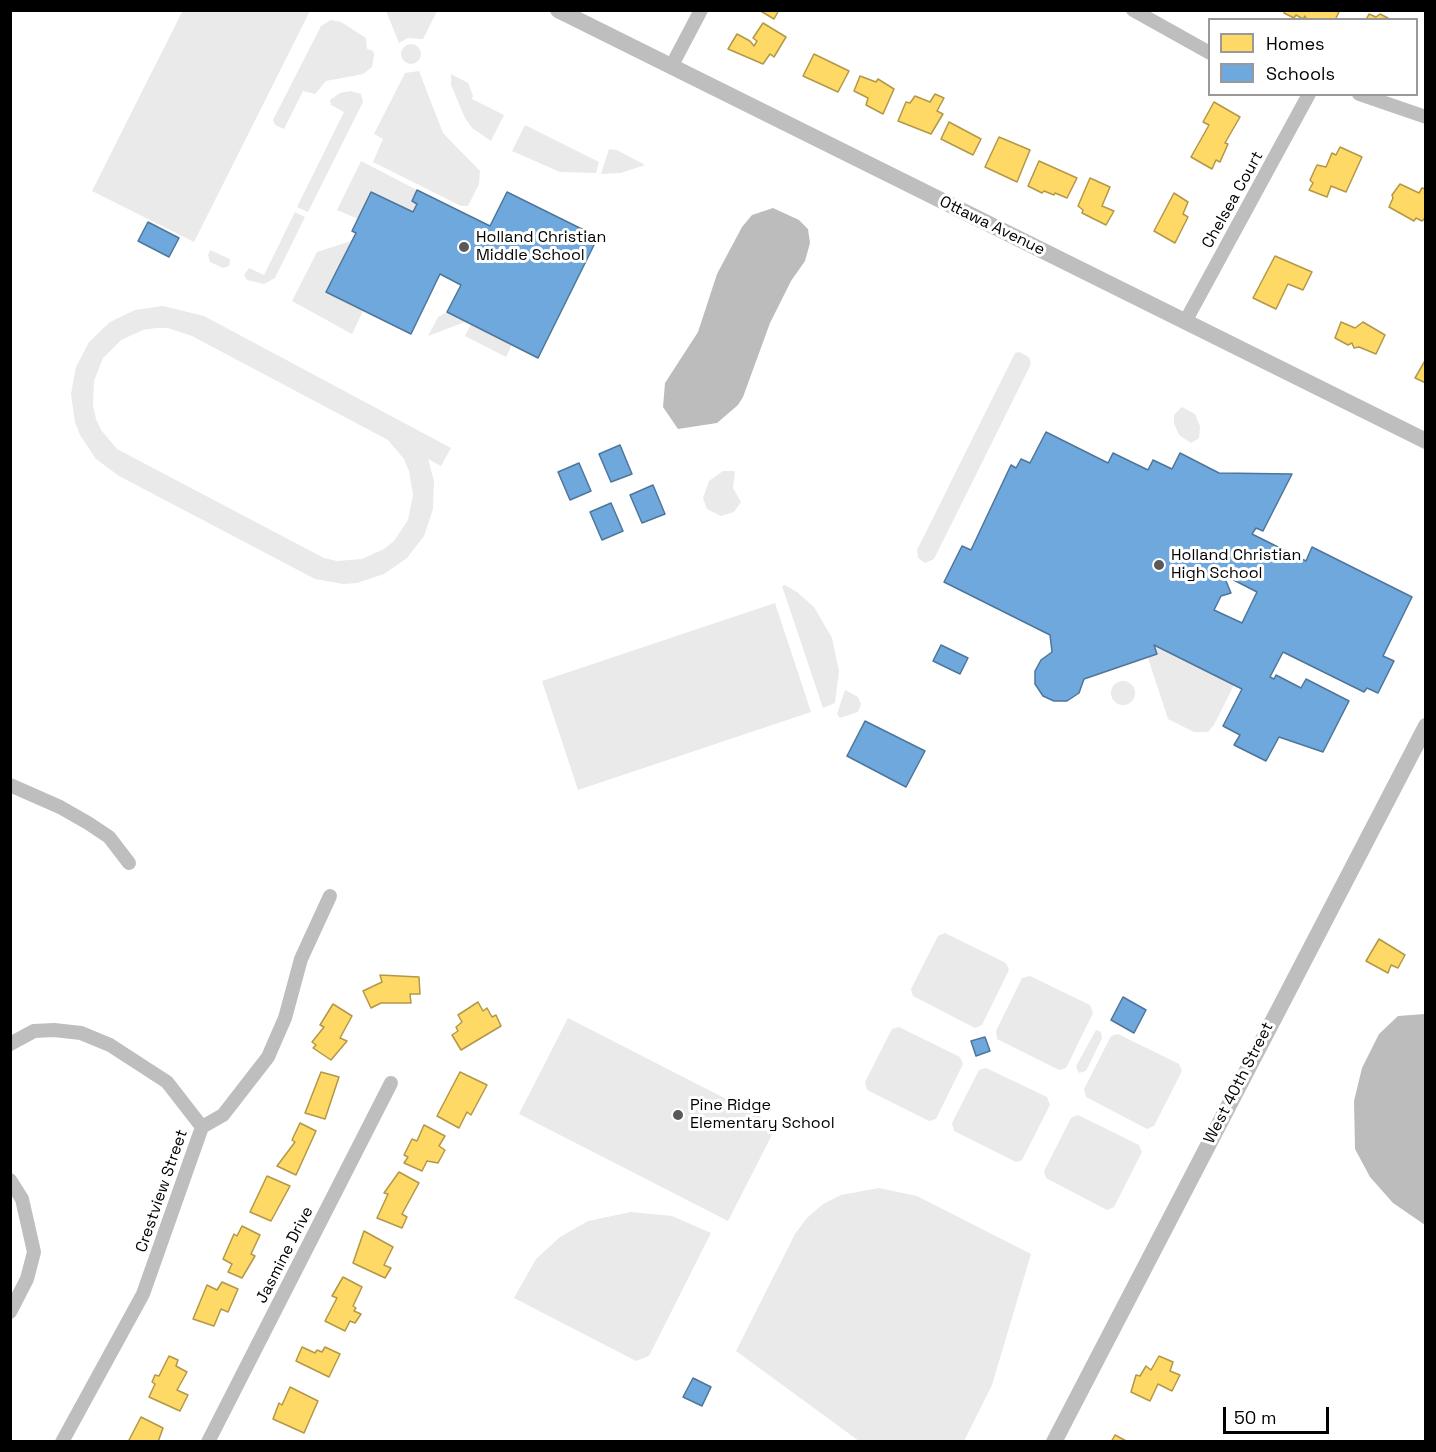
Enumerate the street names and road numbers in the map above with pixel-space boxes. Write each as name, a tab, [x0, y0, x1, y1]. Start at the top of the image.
street label: Chelsea Court	[1198, 148, 1268, 252]
street label: Ottawa Avenue	[936, 192, 1048, 260]
street label: West 40th Street	[1200, 1019, 1278, 1147]
street label: Crestview Street	[132, 1127, 192, 1255]
street label: Jasmine Drive	[252, 1203, 318, 1307]

